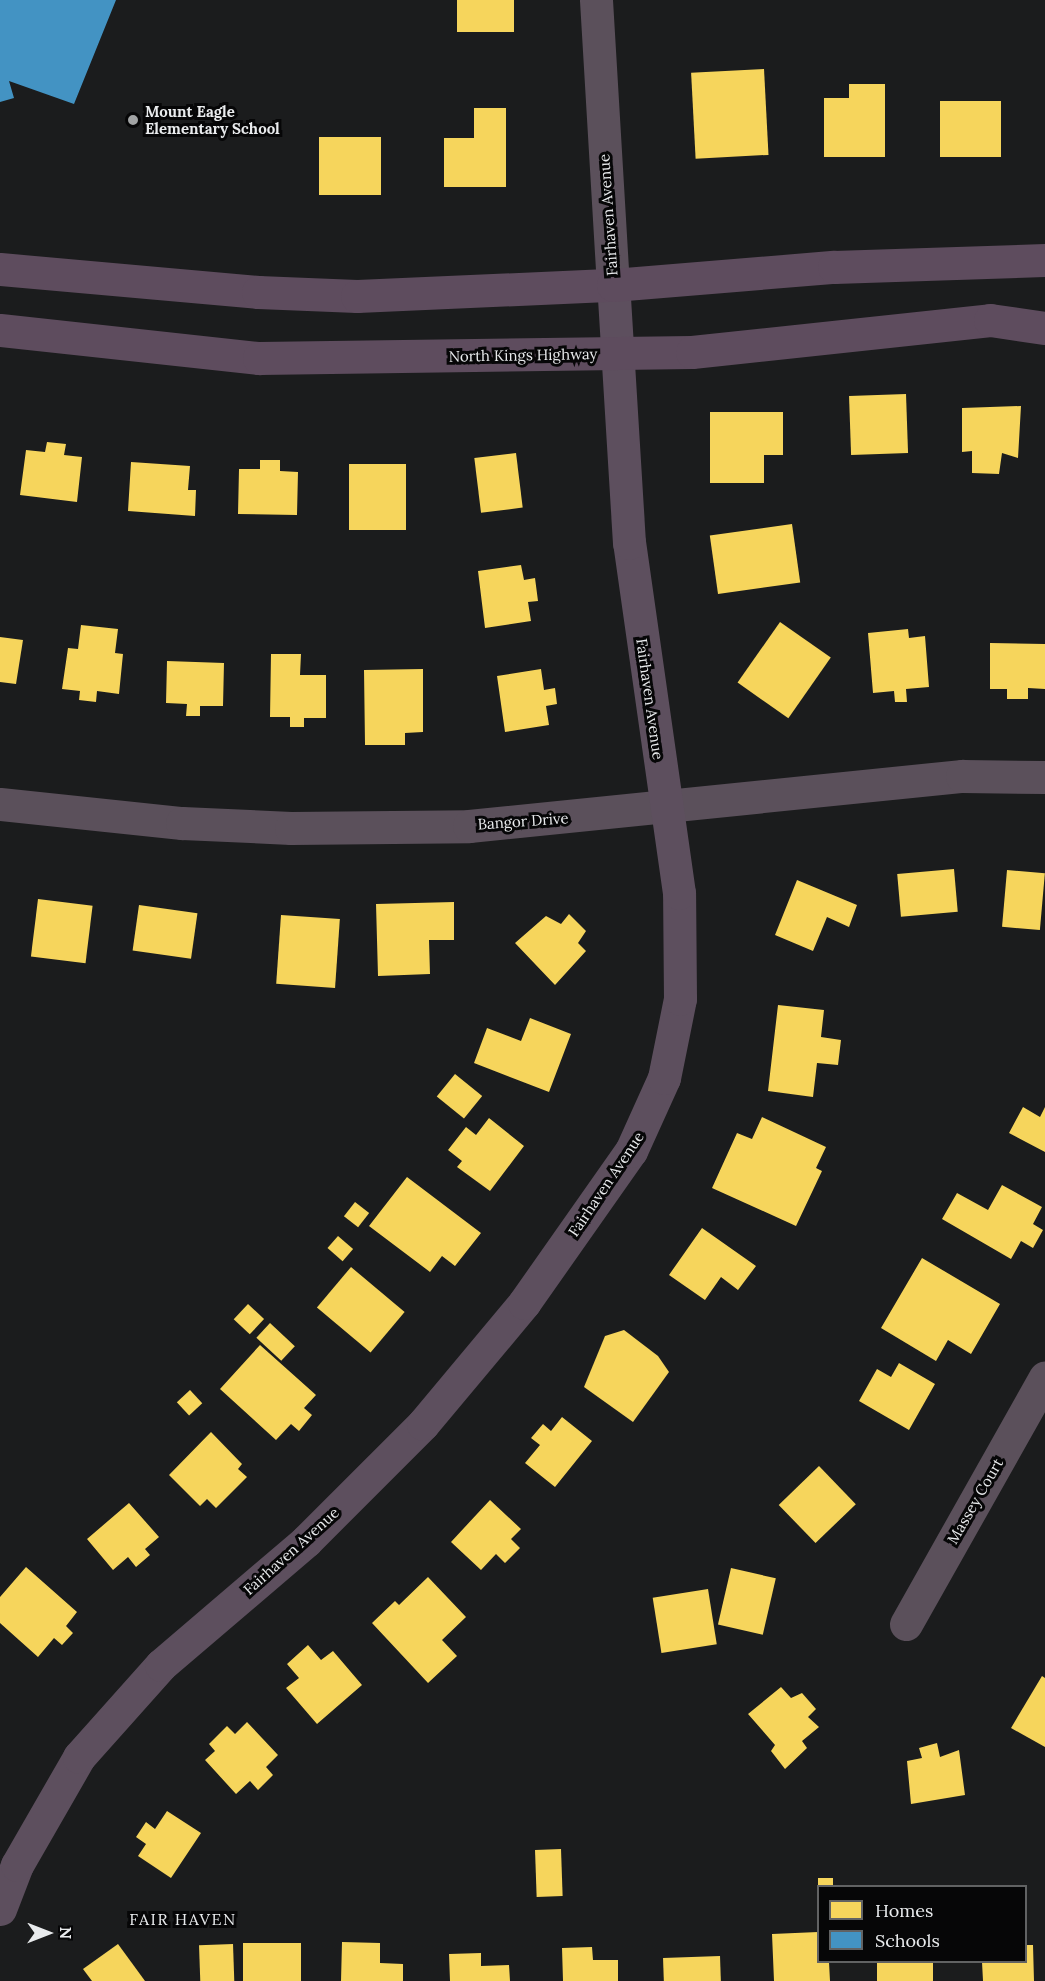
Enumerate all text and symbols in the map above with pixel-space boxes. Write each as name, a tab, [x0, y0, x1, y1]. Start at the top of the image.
place label: Mount Eagle Elementary School	[145, 102, 280, 137]
marker: Mount Eagle Elementary School	[126, 113, 140, 127]
street label: Fairhaven Avenue	[595, 153, 621, 277]
street label: North Kings Highway	[448, 345, 598, 365]
street label: Fairhaven Avenue	[633, 637, 667, 761]
street label: Bangor Drive	[477, 809, 569, 833]
street label: Fairhaven Avenue	[564, 1128, 648, 1240]
street label: Massey Court	[943, 1455, 1007, 1547]
street label: Fairhaven Avenue	[240, 1503, 342, 1599]
legend	[817, 1885, 1027, 1963]
text: Homes	[875, 1899, 933, 1922]
north arrow	[18, 1903, 78, 1963]
district label: FAIR HAVEN	[129, 1909, 237, 1929]
text: N	[56, 1927, 76, 1939]
text: Schools	[875, 1929, 940, 1952]

